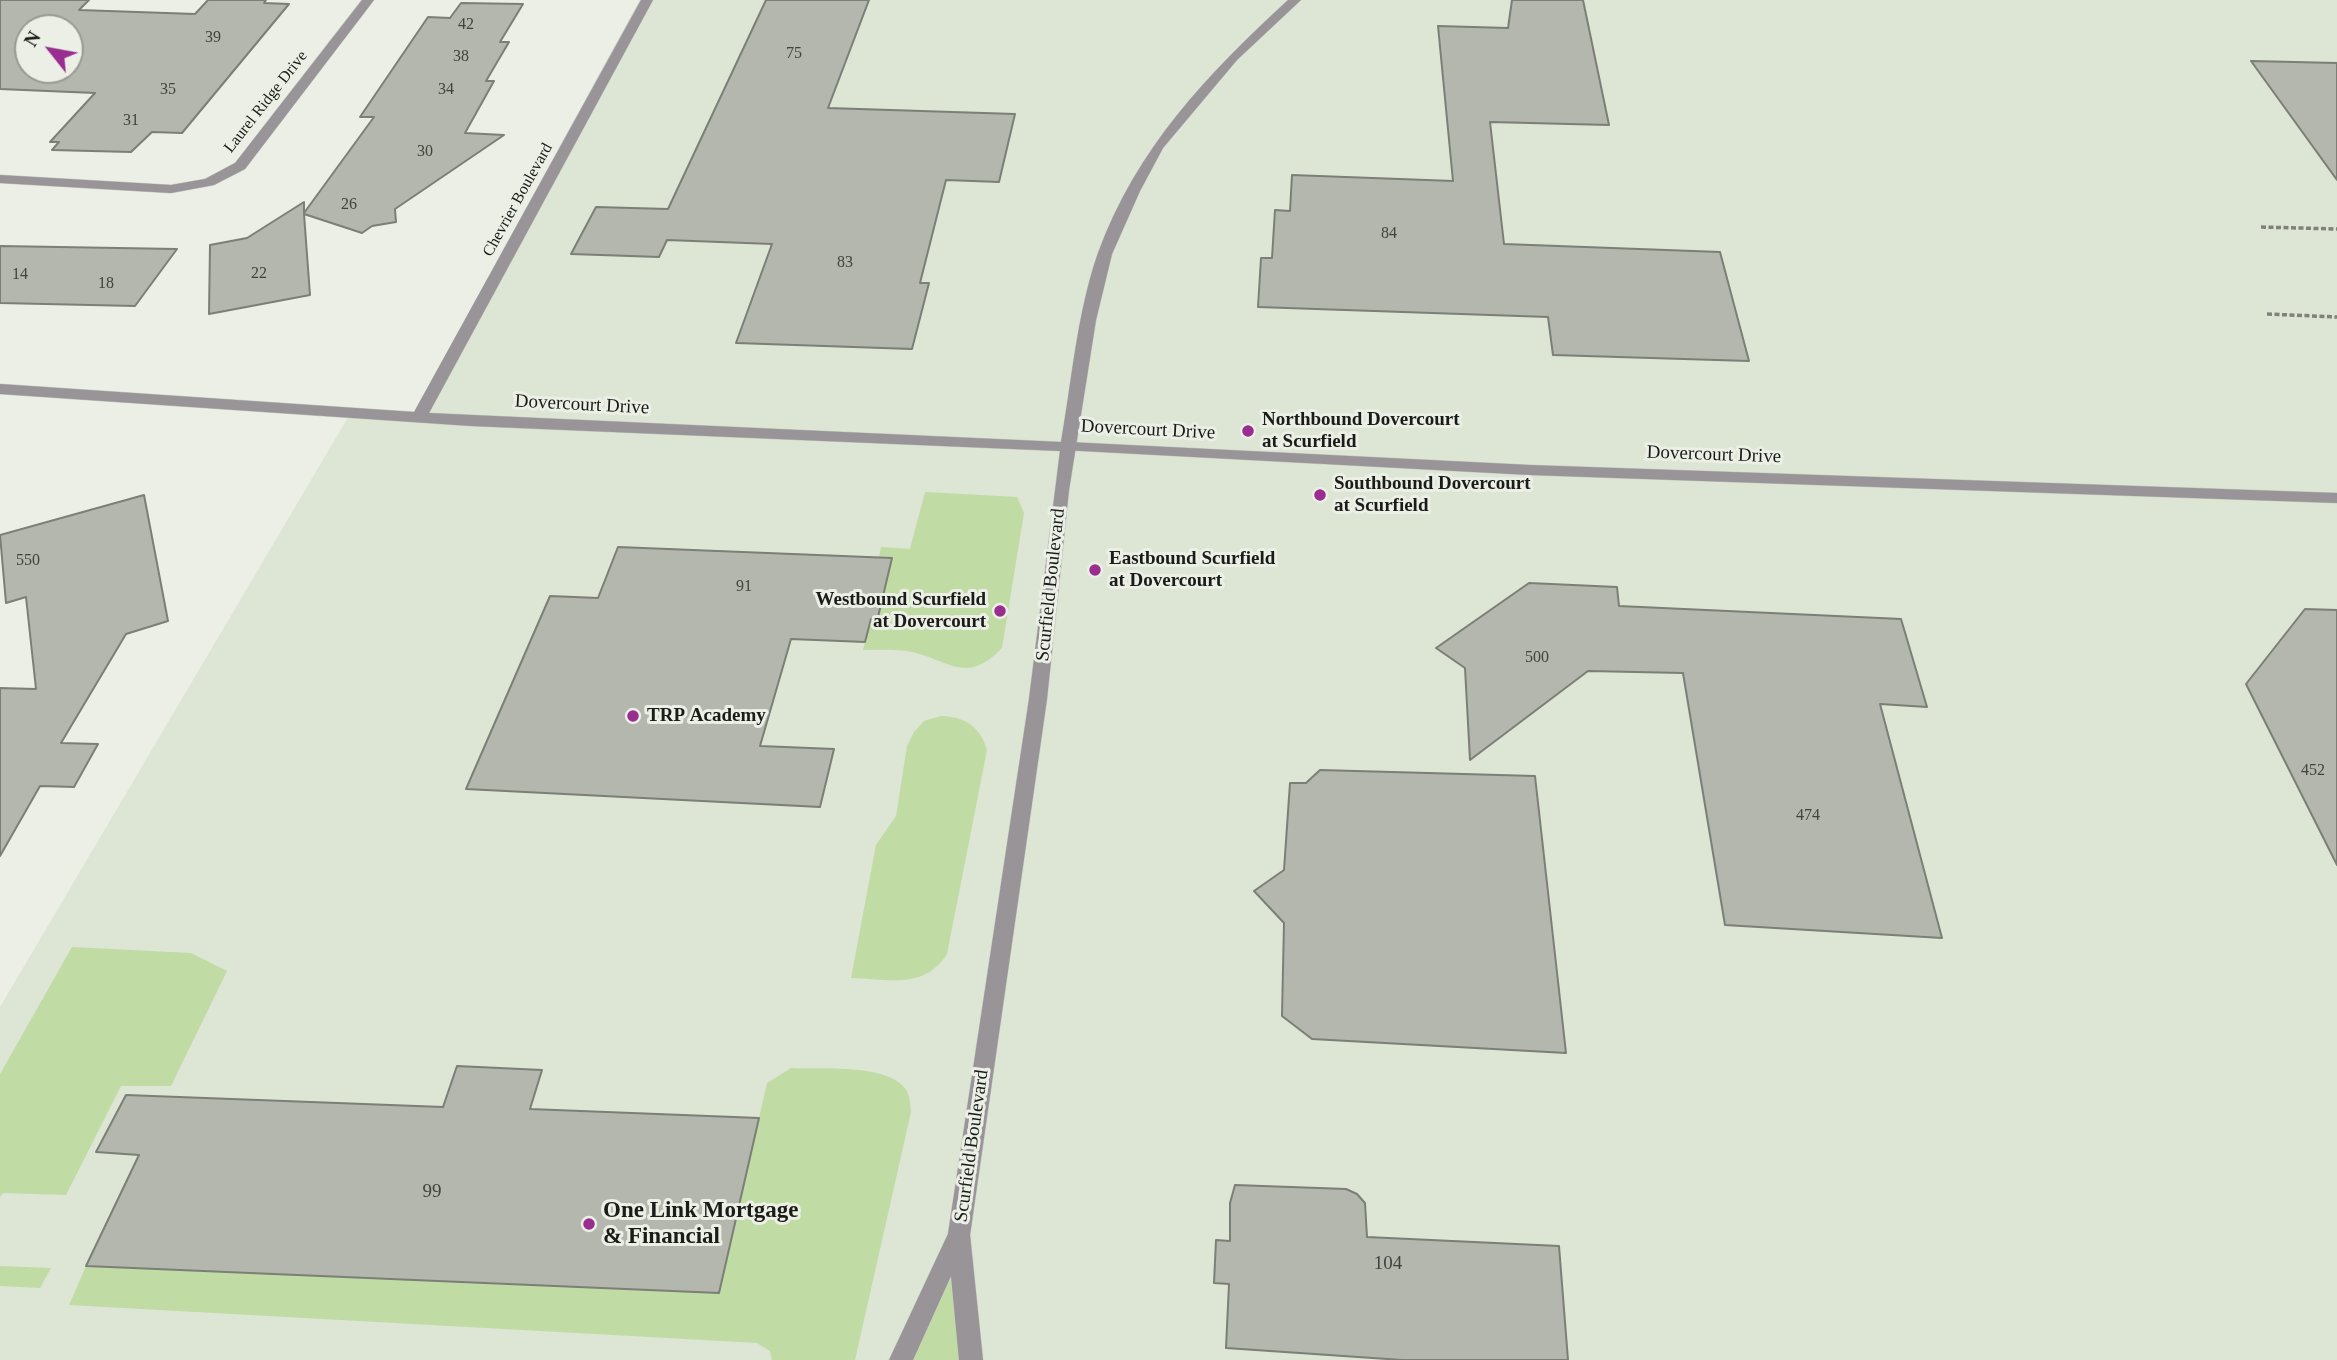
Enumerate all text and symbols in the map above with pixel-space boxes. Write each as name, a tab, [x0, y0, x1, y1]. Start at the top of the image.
north arrow	[14, 14, 84, 84]
house number: 42	[458, 15, 474, 35]
text: N	[20, 28, 45, 50]
house number: 39	[205, 28, 221, 48]
house number: 75	[786, 44, 802, 64]
street label: Laurel Ridge Drive	[220, 47, 312, 157]
house number: 38	[453, 47, 469, 67]
house number: 35	[160, 80, 176, 100]
house number: 34	[438, 80, 454, 100]
house number: 31	[123, 111, 139, 131]
street label: Chevrier Boulevard	[479, 140, 557, 260]
house number: 30	[417, 142, 433, 162]
house number: 26	[341, 195, 357, 215]
house number: 84	[1381, 224, 1397, 244]
house number: 83	[837, 253, 853, 273]
house number: 22	[251, 264, 267, 284]
house number: 14	[12, 265, 28, 285]
house number: 18	[98, 274, 114, 294]
street label: Dovercourt Drive	[514, 390, 650, 420]
place label: Northbound Dovercourt at Scurfield	[1262, 409, 1460, 453]
street label: Dovercourt Drive	[1080, 415, 1216, 445]
marker: Northbound Dovercourt at Scurfield	[1240, 423, 1256, 439]
street label: Dovercourt Drive	[1646, 441, 1782, 469]
place label: Southbound Dovercourt at Scurfield	[1334, 473, 1531, 517]
marker: Southbound Dovercourt at Scurfield	[1312, 487, 1328, 503]
street label: Scurfield Boulevard	[1032, 507, 1070, 663]
place label: Eastbound Scurfield at Dovercourt	[1109, 548, 1275, 592]
house number: 550	[16, 551, 40, 571]
marker: Eastbound Scurfield at Dovercourt	[1087, 562, 1103, 578]
house number: 91	[736, 577, 752, 597]
place label: Westbound Scurfield at Dovercourt	[815, 589, 986, 633]
marker: Westbound Scurfield at Dovercourt	[992, 603, 1008, 619]
house number: 500	[1525, 648, 1549, 668]
place label: TRP Academy	[647, 705, 766, 727]
marker: TRP Academy	[625, 708, 641, 724]
house number: 452	[2301, 761, 2325, 781]
house number: 474	[1796, 806, 1820, 826]
street label: Scurfield Boulevard	[950, 1068, 994, 1224]
house number: 99	[422, 1181, 442, 1203]
place label: One Link Mortgage & Financial	[603, 1197, 798, 1251]
marker: One Link Mortgage & Financial	[581, 1216, 597, 1232]
house number: 104	[1374, 1253, 1402, 1275]

